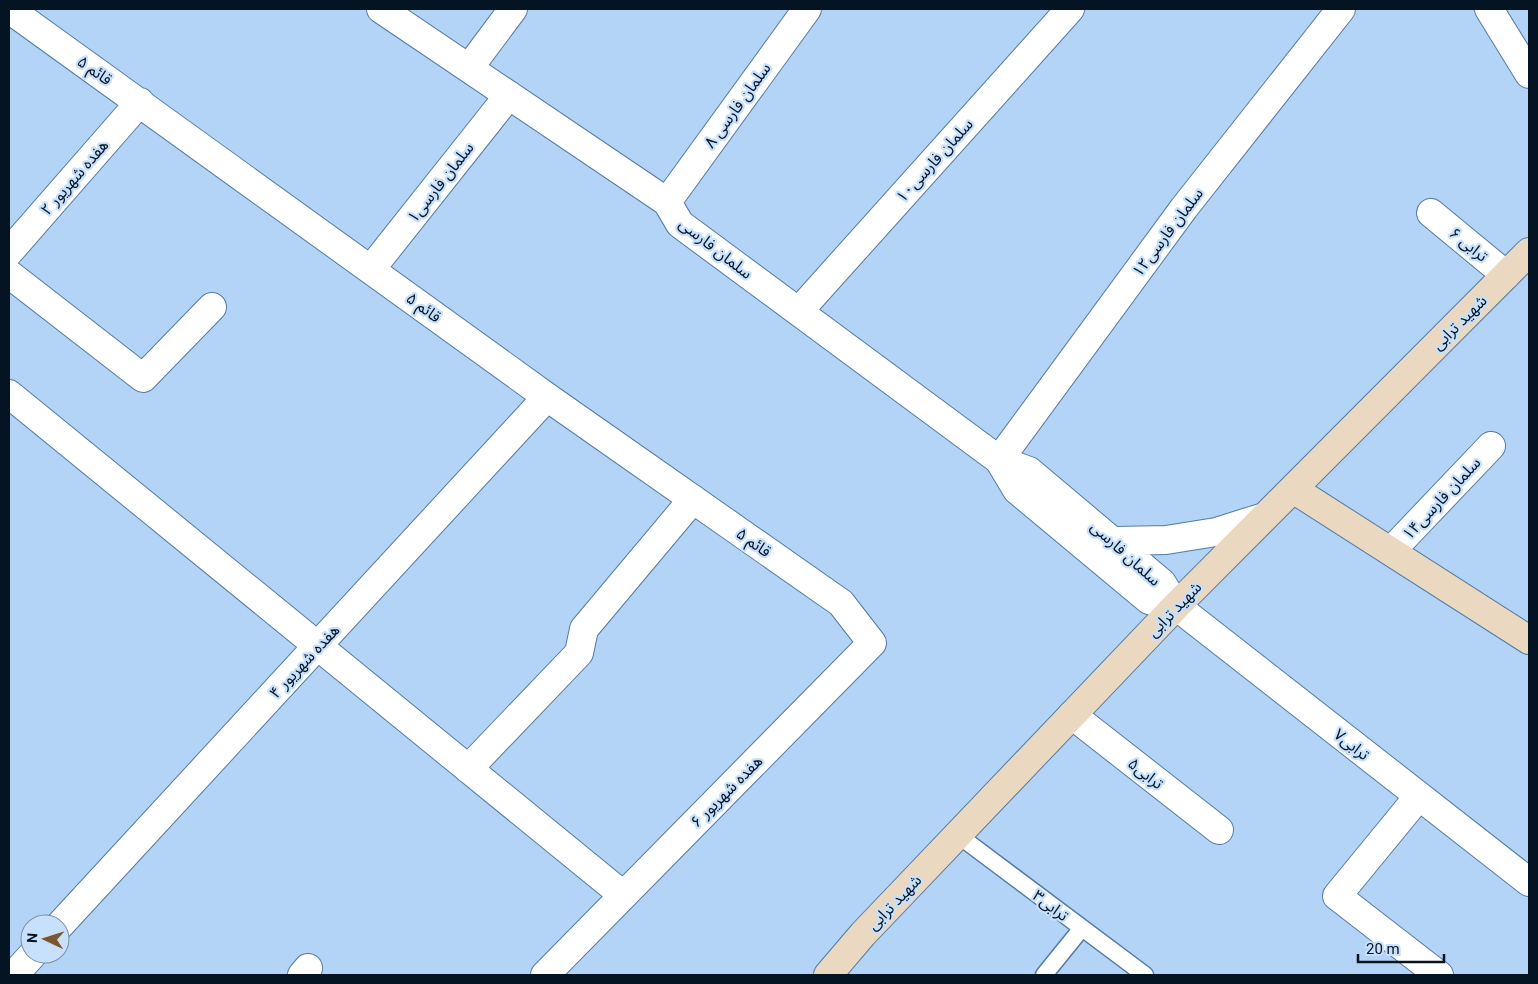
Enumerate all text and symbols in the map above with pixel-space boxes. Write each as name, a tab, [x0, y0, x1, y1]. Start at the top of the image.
street label: قائم ۵	[72, 52, 116, 92]
street label: سلمان فارسی ۸	[700, 59, 775, 152]
street label: سلمان فارسی۱۰	[892, 115, 977, 206]
street label: هفده شهریور ۲	[36, 136, 112, 219]
street label: سلمان فارسی۱	[403, 138, 478, 226]
street label: سلمان فارسی۱۲	[1128, 184, 1207, 280]
street label: سلمان فارسی	[675, 214, 756, 283]
street label: ترابی ۶	[1446, 223, 1492, 266]
street label: قائم ۵	[401, 288, 445, 329]
street label: شهید ترابی	[1428, 291, 1491, 354]
street label: سلمان فارسی۱۴	[1398, 453, 1484, 544]
street label: سلمان فارسی	[1087, 517, 1165, 590]
street label: قائم ۵	[731, 524, 775, 564]
street label: شهید ترابی	[1143, 578, 1205, 641]
street label: هفده شهریور ۴	[265, 621, 343, 702]
street label: ترابی۷	[1330, 725, 1373, 764]
street label: هفده شهریور ۶	[686, 751, 766, 831]
street label: ترابی۵	[1124, 754, 1167, 793]
street label: شهید ترابی	[863, 871, 925, 934]
street label: ترابی۳	[1029, 886, 1073, 925]
north arrow	[20, 914, 70, 964]
scale bar	[1358, 932, 1444, 964]
text: N	[24, 933, 40, 944]
text: 20 m	[1366, 940, 1400, 958]

